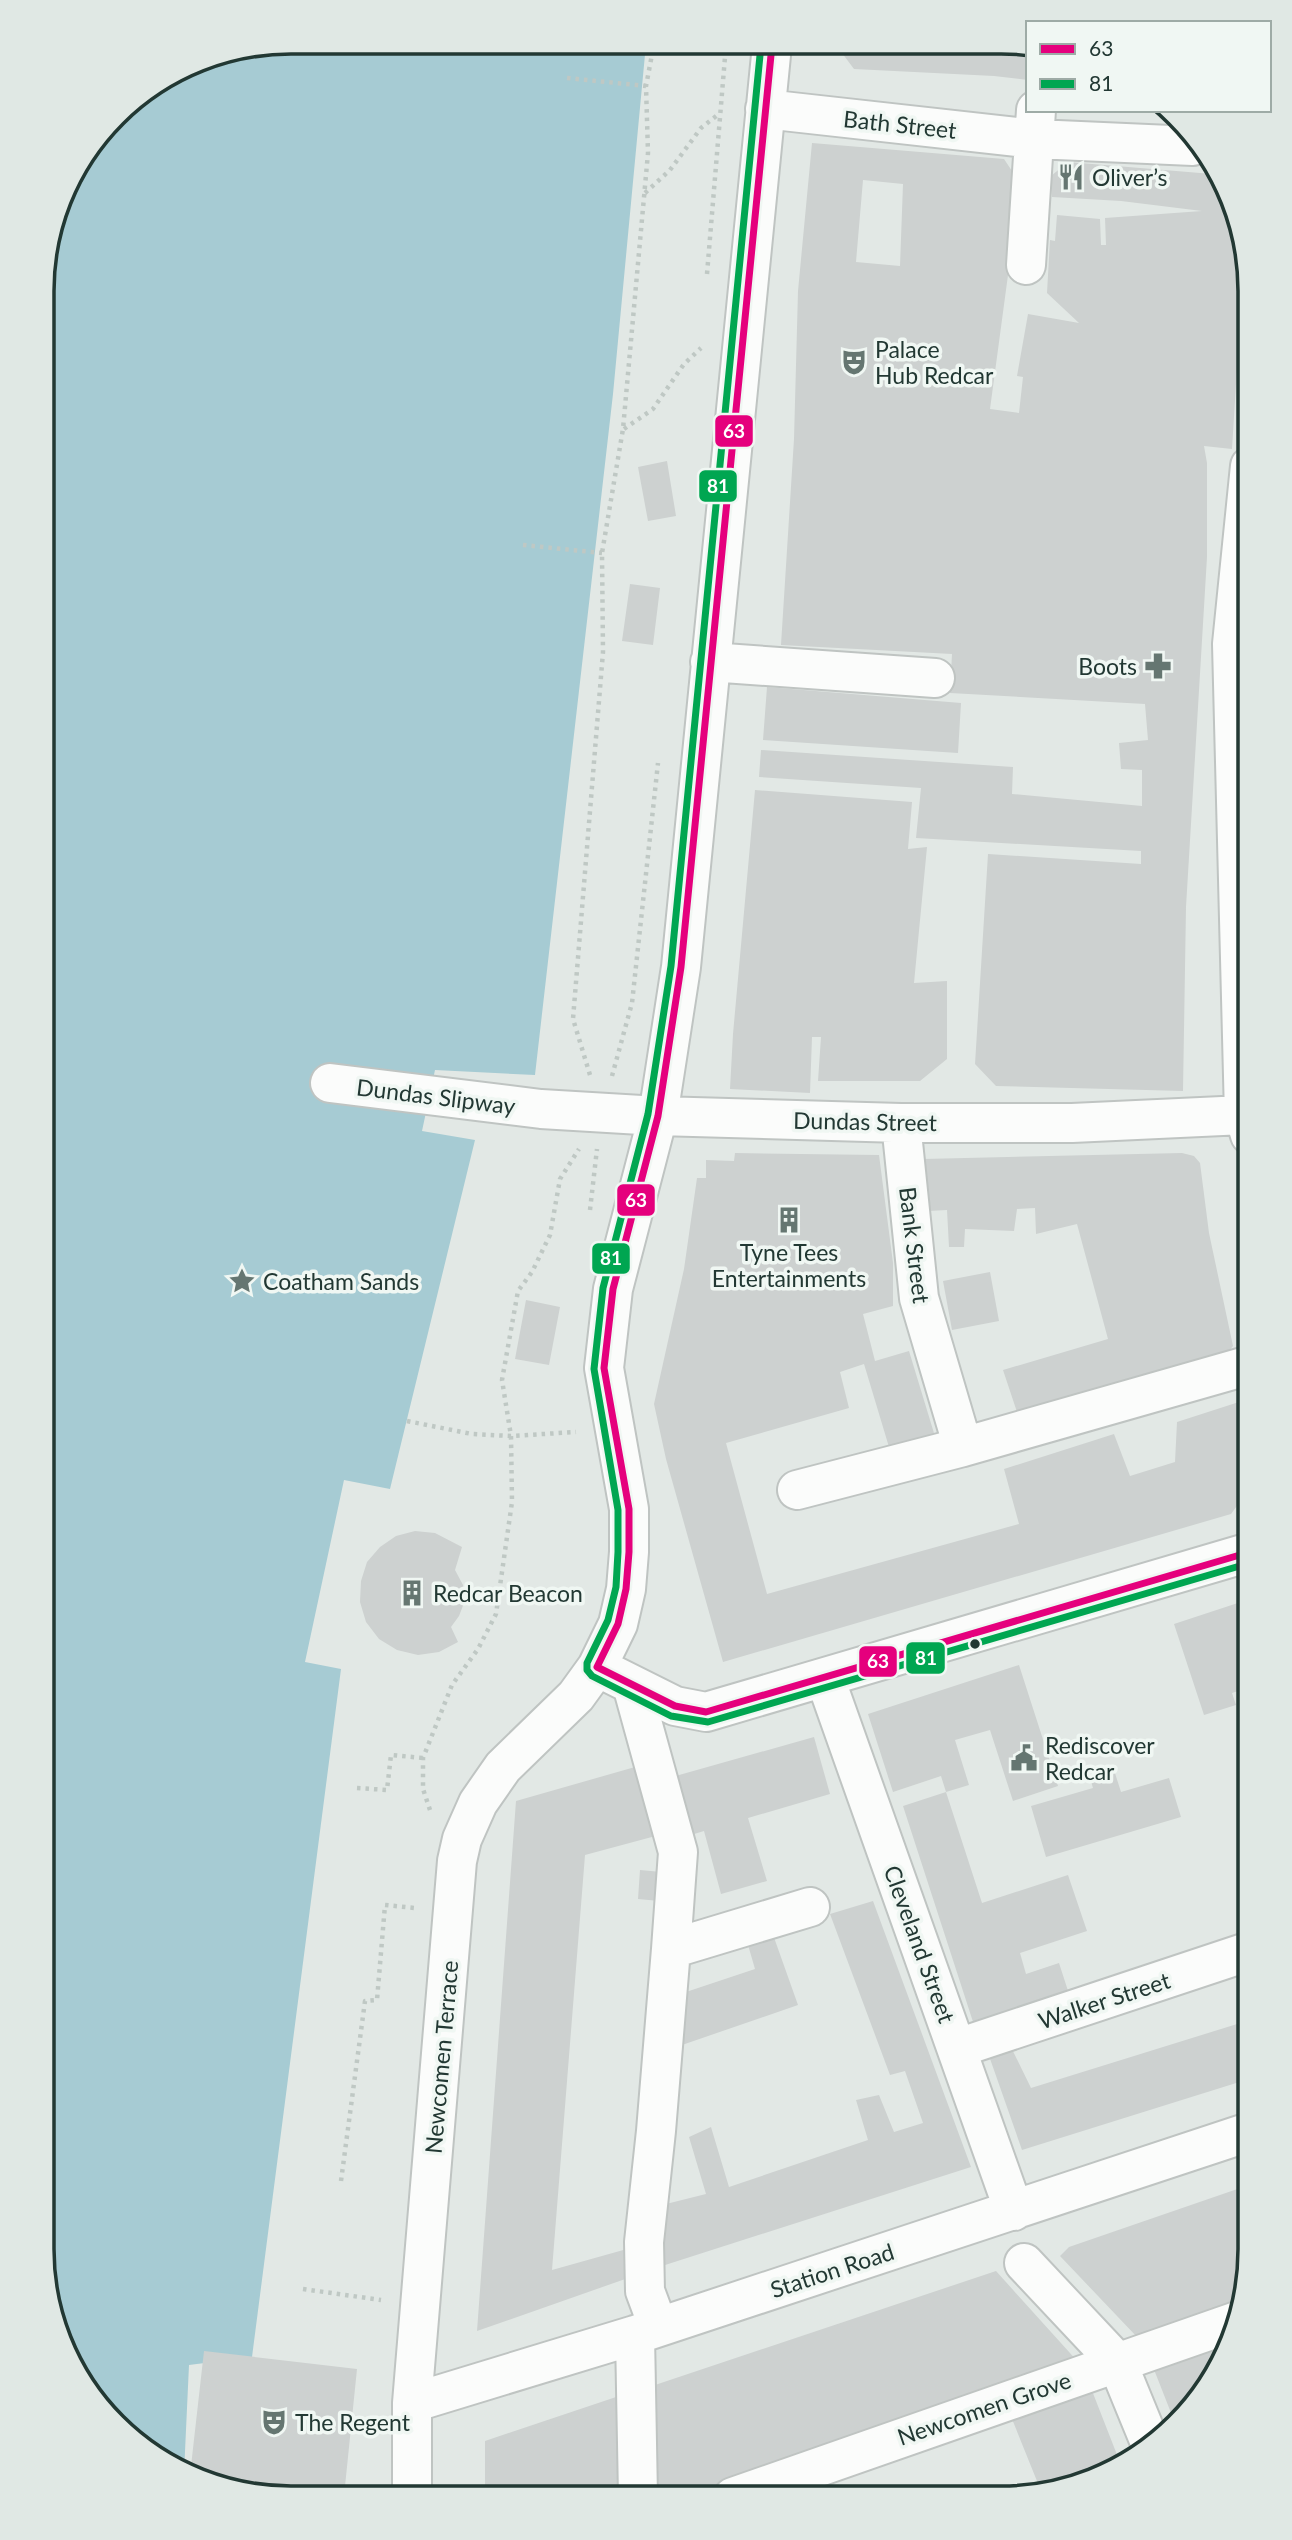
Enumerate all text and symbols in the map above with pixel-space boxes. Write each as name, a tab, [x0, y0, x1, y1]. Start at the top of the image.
legend	[1026, 21, 1271, 112]
text: 63	[1089, 35, 1113, 60]
text: 81	[1089, 70, 1113, 95]
street label: Bath Street	[842, 104, 959, 144]
restaurant icon: Oliver’s	[1056, 162, 1086, 192]
place label: Oliver’s	[1092, 163, 1168, 191]
place label: Palace Hub Redcar	[875, 335, 994, 389]
theatre icon: Palace Hub Redcar	[839, 347, 869, 377]
line badge: 63	[714, 414, 754, 448]
text: 63	[723, 419, 745, 442]
line badge: 81	[698, 469, 738, 503]
text: 81	[707, 474, 729, 497]
pharmacy icon: Boots	[1143, 651, 1173, 681]
place label: Boots	[1078, 652, 1137, 680]
street label: Dundas Slipway	[355, 1072, 517, 1120]
street label: Dundas Street	[793, 1106, 938, 1136]
line badge: 63	[616, 1183, 656, 1217]
street label: Bank Street	[894, 1185, 936, 1306]
text: 63	[625, 1188, 647, 1211]
building icon: Tyne Tees Entertainments	[774, 1205, 804, 1235]
place label: Tyne Tees Entertainments	[712, 1238, 866, 1292]
line badge: 81	[591, 1242, 631, 1275]
text: 81	[600, 1246, 622, 1269]
place icon: Coatham Sands	[227, 1266, 257, 1296]
place label: Coatham Sands	[263, 1267, 419, 1295]
building icon: Redcar Beacon	[397, 1578, 427, 1608]
place label: Redcar Beacon	[433, 1579, 583, 1607]
unlabelled marker	[968, 1637, 982, 1651]
line badge: 81	[905, 1641, 946, 1675]
line badge: 63	[858, 1645, 898, 1678]
text: 81	[915, 1646, 937, 1669]
text: 63	[867, 1649, 889, 1672]
place label: Rediscover Redcar	[1045, 1731, 1155, 1785]
public building icon: Rediscover Redcar	[1009, 1743, 1039, 1773]
street label: Cleveland Street	[879, 1861, 962, 2027]
street label: Newcomen Terrace	[419, 1959, 463, 2155]
street label: Walker Street	[1035, 1965, 1174, 2034]
street label: Station Road	[767, 2237, 897, 2303]
street label: Newcomen Grove	[894, 2365, 1074, 2451]
theatre icon: The Regent	[259, 2407, 289, 2437]
place label: The Regent	[295, 2408, 411, 2436]

